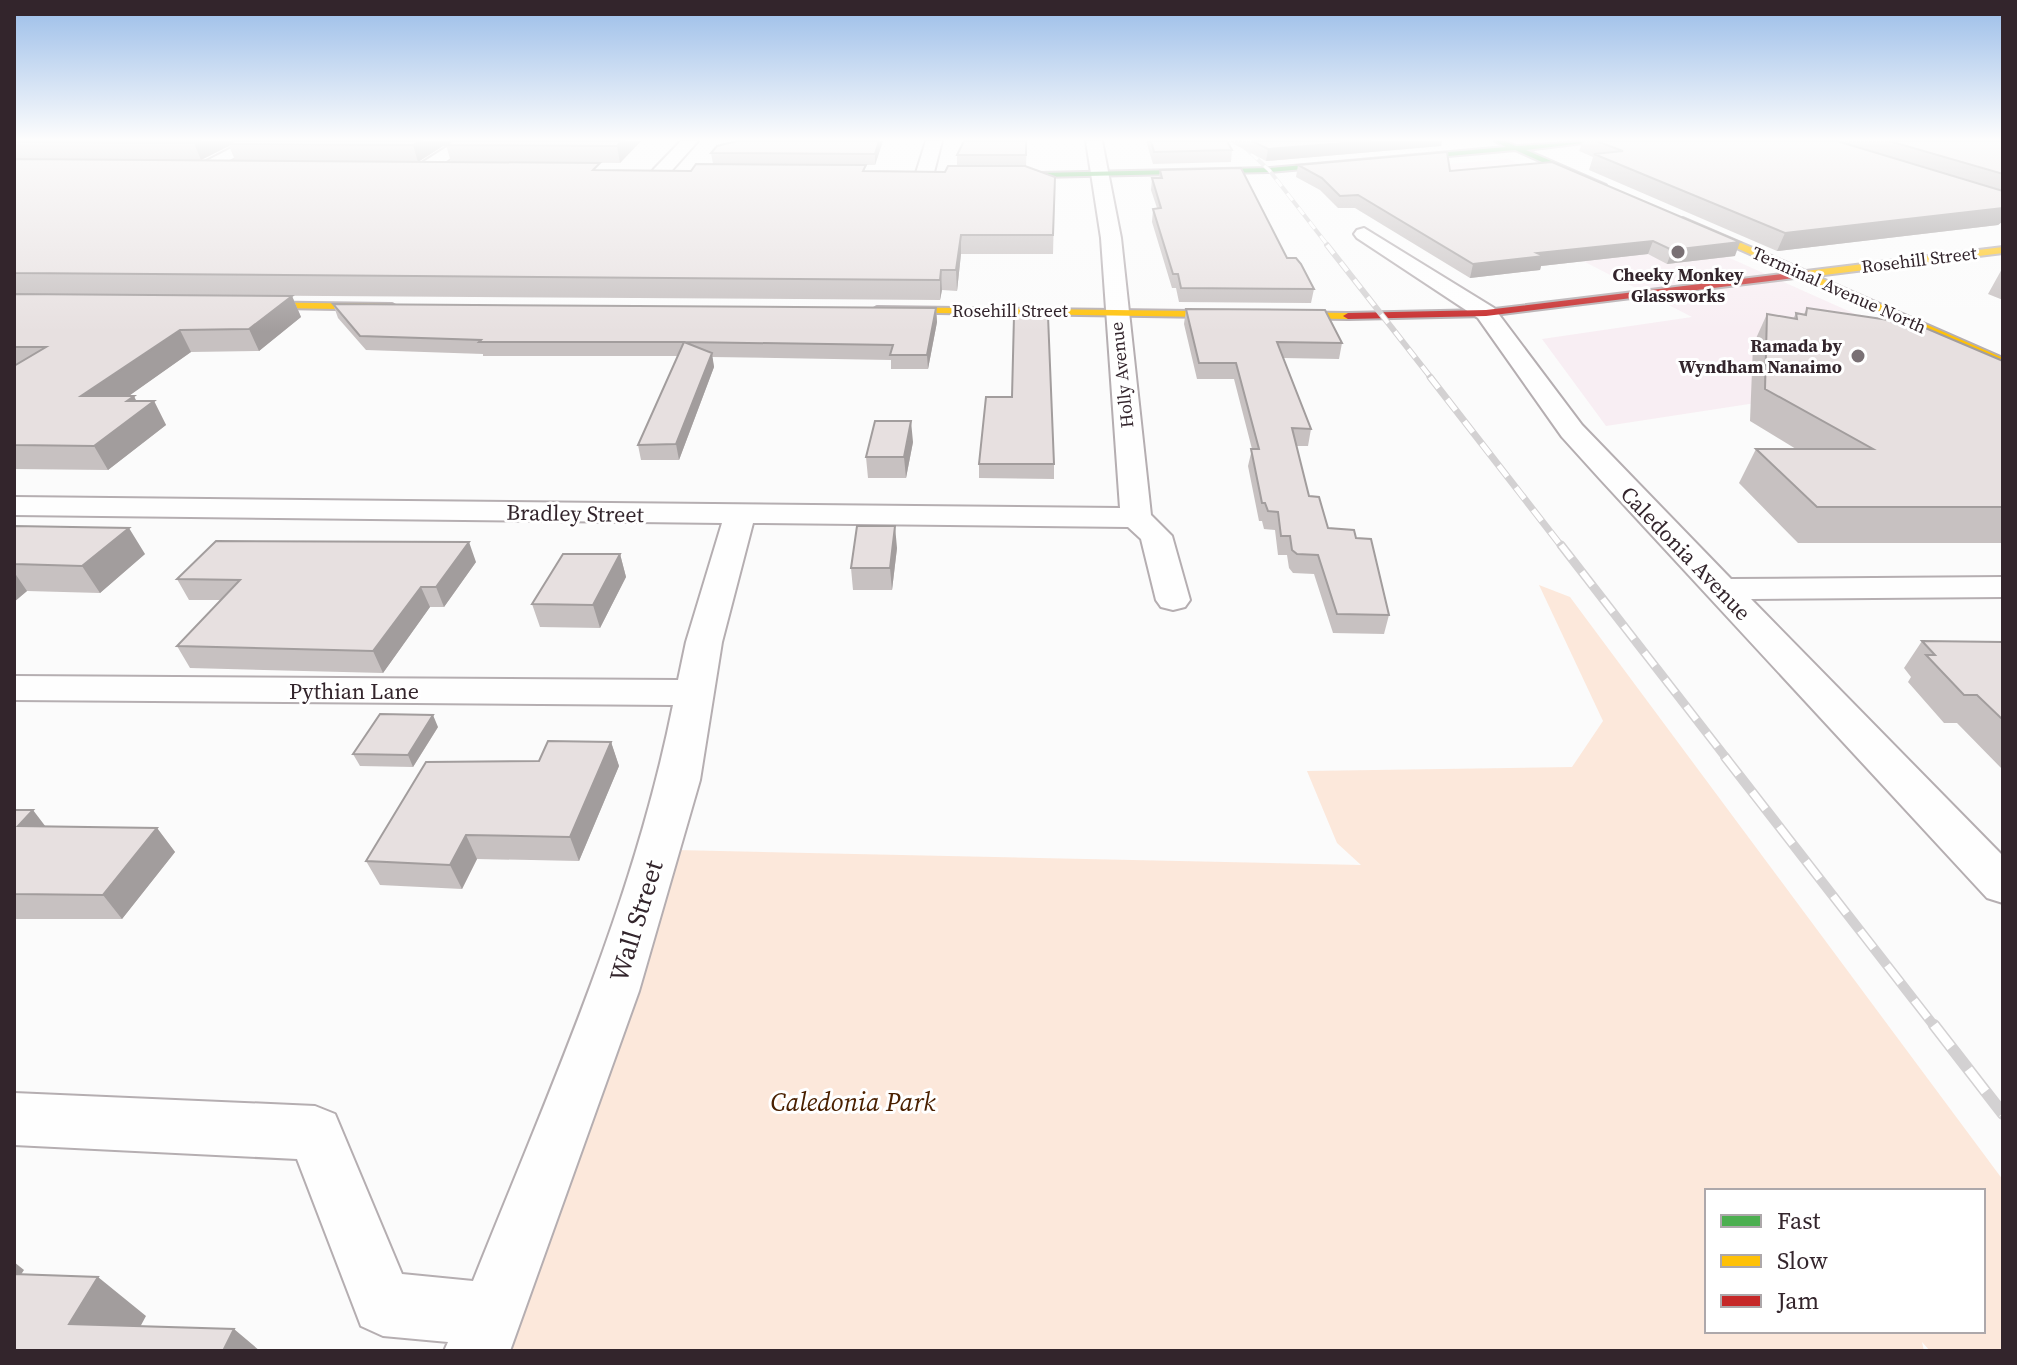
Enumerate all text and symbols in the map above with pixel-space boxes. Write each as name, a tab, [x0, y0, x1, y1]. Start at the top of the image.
street label: Terminal Avenue North	[1748, 240, 1931, 339]
street label: Rosehill Street	[1860, 240, 1978, 279]
marker: Cheeky Monkey Glassworks	[1669, 243, 1687, 261]
place label: Cheeky Monkey Glassworks	[1612, 262, 1744, 308]
street label: Rosehill Street	[952, 298, 1068, 323]
street label: Holly Avenue	[1104, 321, 1140, 429]
place label: Ramada by Wyndham Nanaimo	[1678, 333, 1842, 379]
marker: Ramada by Wyndham Nanaimo	[1849, 347, 1867, 365]
street label: Caledonia Avenue	[1614, 479, 1758, 627]
street label: Bradley Street	[506, 497, 645, 529]
street label: Pythian Lane	[289, 676, 419, 706]
street label: Wall Street	[600, 855, 672, 986]
park label: Caledonia Park	[770, 1084, 936, 1120]
legend	[1705, 1189, 1985, 1333]
text: Fast	[1777, 1204, 1821, 1237]
text: Slow	[1777, 1244, 1828, 1277]
text: Jam	[1776, 1284, 1819, 1317]

